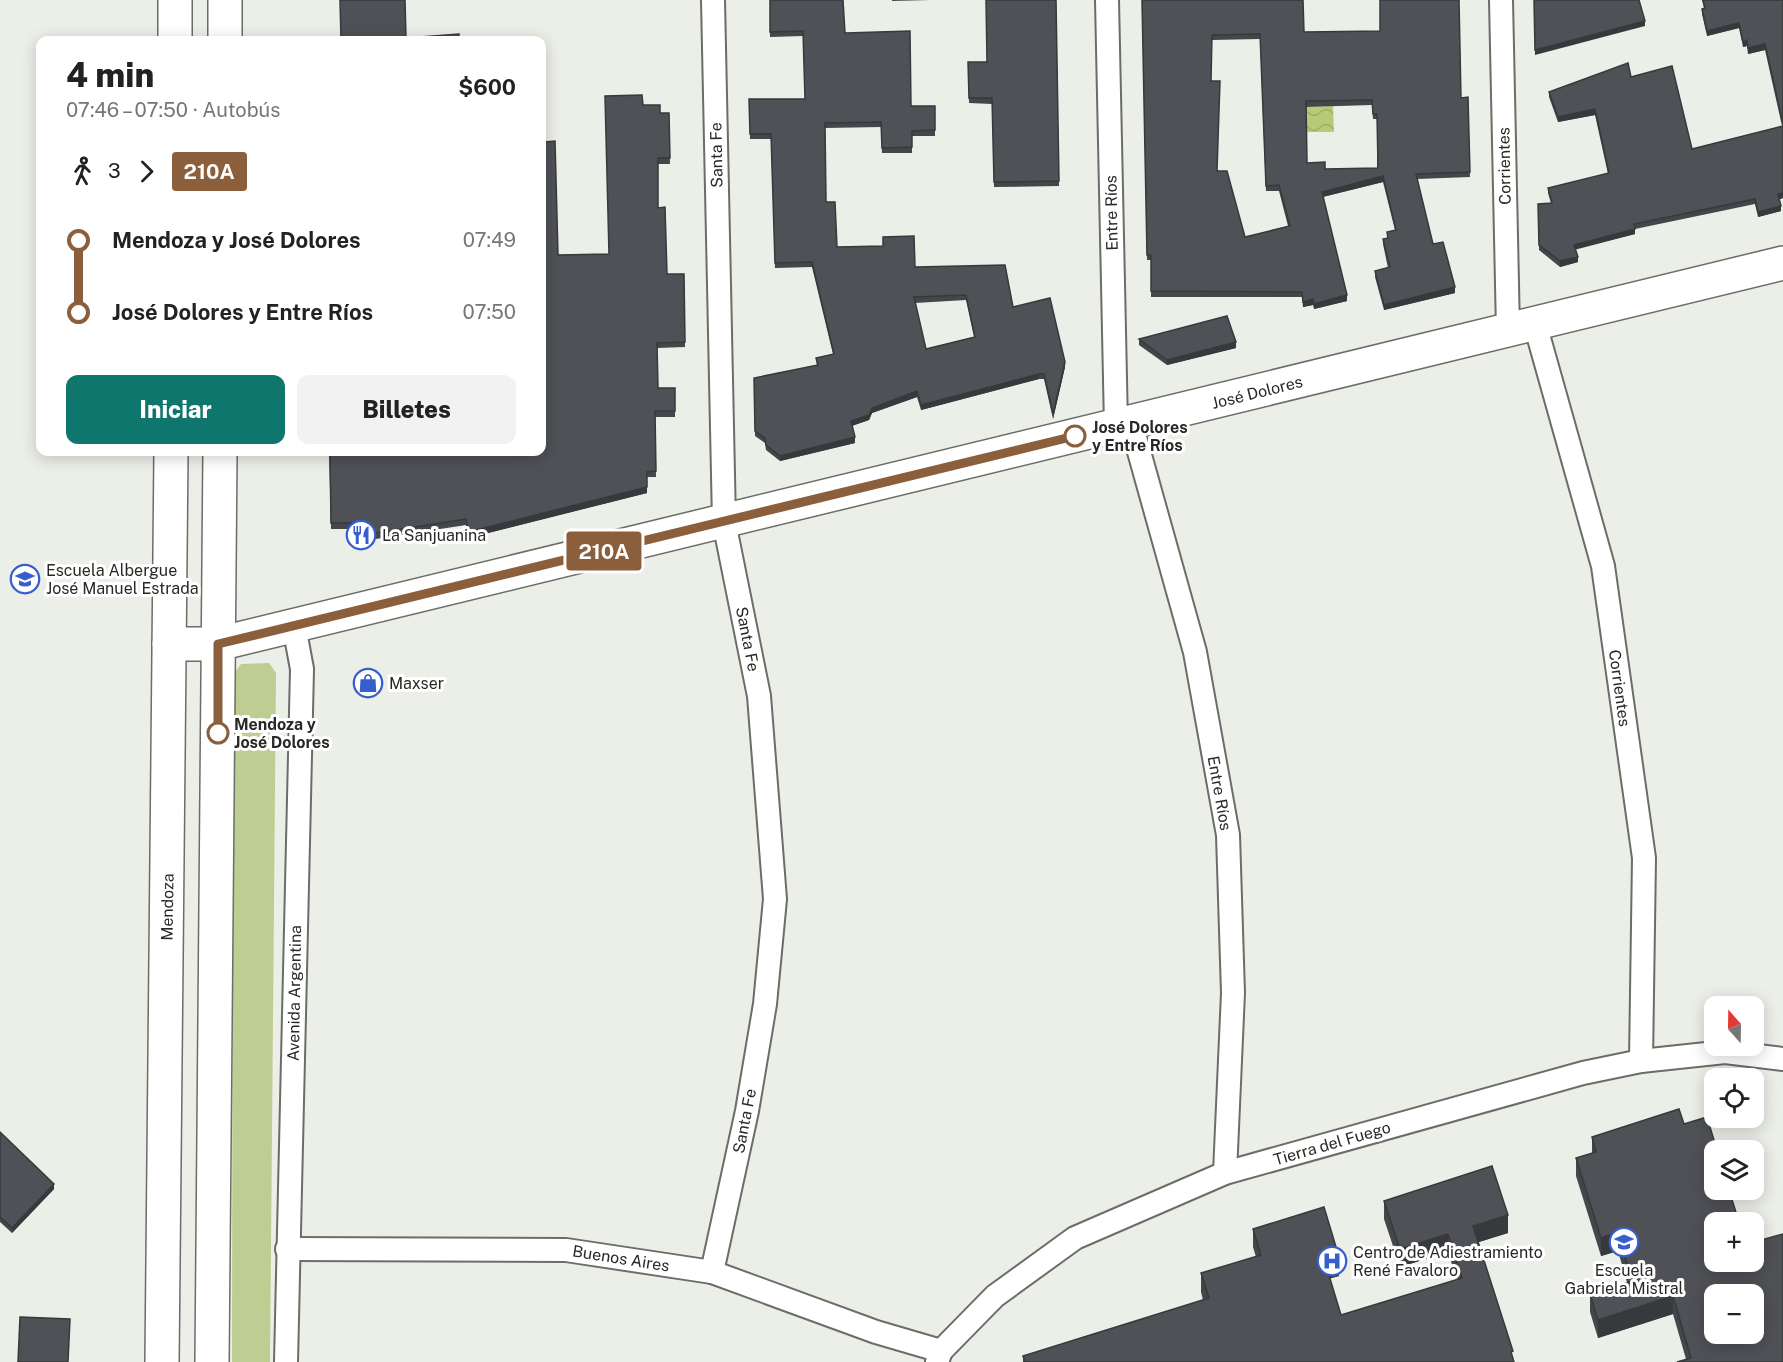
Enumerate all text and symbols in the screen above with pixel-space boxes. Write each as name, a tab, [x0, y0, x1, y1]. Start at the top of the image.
text: 4 min	[66, 56, 154, 94]
text: $600	[458, 74, 516, 100]
text: 07:46 – 07:50 · Autobús	[66, 98, 280, 122]
street label: Santa Fe	[706, 122, 727, 188]
street label: Corrientes	[1494, 127, 1515, 205]
icon: walk	[66, 155, 99, 188]
icon: forward	[130, 155, 163, 188]
text: 3	[108, 159, 121, 183]
text: 210A	[184, 159, 235, 184]
street label: Entre Ríos	[1101, 175, 1122, 251]
text: Mendoza y José Dolores	[112, 227, 361, 253]
text: 07:49	[463, 228, 516, 252]
text: José Dolores y Entre Ríos	[112, 299, 373, 325]
text: 07:50	[463, 300, 516, 324]
street label: José Dolores	[1210, 372, 1305, 413]
button: Iniciar	[66, 375, 285, 444]
button: Billetes	[297, 375, 516, 444]
place label: José Dolores y Entre Ríos	[1092, 418, 1188, 455]
marker: José Dolores y Entre Ríos	[1064, 425, 1086, 447]
restaurant icon: La Sanjuanina	[345, 519, 377, 551]
place label: La Sanjuanina	[382, 526, 486, 545]
line badge: 210A	[562, 532, 646, 570]
text: 210A	[578, 539, 630, 564]
place label: Escuela Albergue José Manuel Estrada	[46, 561, 199, 598]
school or university icon: Escuela Albergue José Manuel Estrada	[9, 563, 41, 595]
street label: Santa Fe	[732, 605, 763, 673]
street label: Corrientes	[1605, 648, 1634, 728]
shop icon: Maxser	[352, 667, 384, 699]
place label: Maxser	[389, 674, 444, 693]
place label: Mendoza y José Dolores	[234, 715, 330, 752]
marker: Mendoza y José Dolores	[207, 722, 229, 744]
street label: Entre Ríos	[1204, 754, 1235, 832]
street label: Mendoza	[157, 873, 178, 941]
street label: Avenida Argentina	[284, 925, 305, 1061]
north arrow	[1704, 996, 1764, 1056]
map controls	[1704, 996, 1764, 1344]
button: locate	[1704, 1068, 1764, 1128]
street label: Santa Fe	[729, 1087, 760, 1155]
street label: Tierra del Fuego	[1271, 1118, 1393, 1169]
button: layers	[1704, 1140, 1764, 1200]
button: +	[1704, 1212, 1764, 1272]
school or university icon: Escuela Gabriela Mistral	[1608, 1226, 1640, 1258]
street label: Buenos Aires	[571, 1241, 671, 1276]
place label: Centro de Adiestramiento René Favaloro	[1353, 1243, 1543, 1280]
hospital icon: Centro de Adiestramiento René Favaloro	[1316, 1245, 1348, 1277]
place label: Escuela Gabriela Mistral	[1565, 1261, 1684, 1298]
button: −	[1704, 1284, 1764, 1344]

